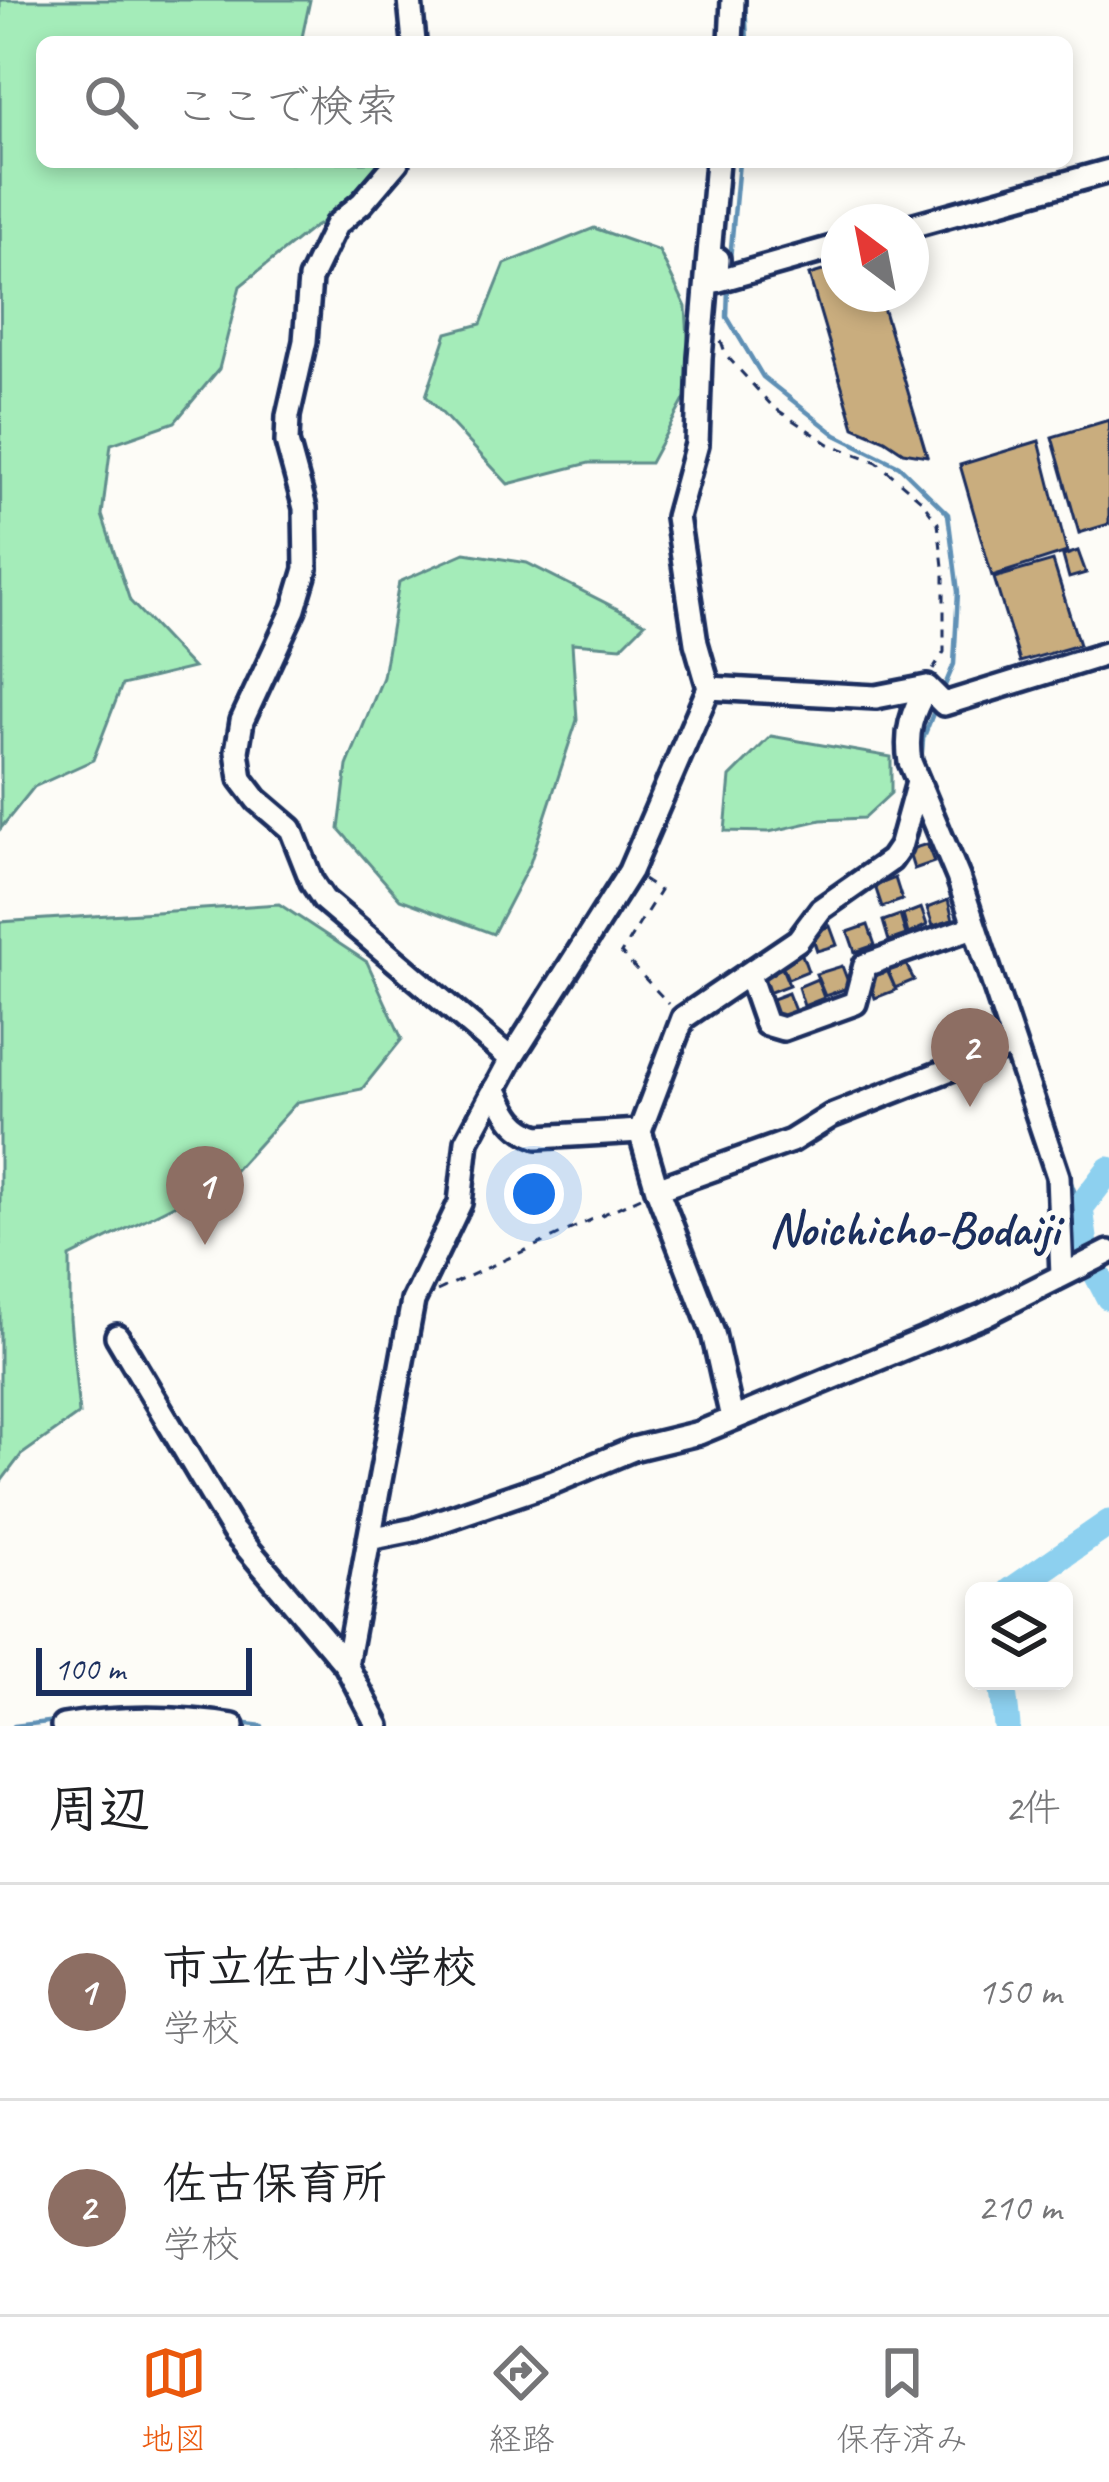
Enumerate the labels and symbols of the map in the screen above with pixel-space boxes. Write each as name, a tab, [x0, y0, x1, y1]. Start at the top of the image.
north arrow	[821, 204, 929, 312]
pin: 2	[931, 1008, 1009, 1107]
pin: 1	[166, 1146, 244, 1245]
your location	[504, 1164, 564, 1224]
district label: Noichicho-Bodaiji	[769, 1199, 1065, 1259]
scale bar	[36, 1642, 252, 1695]

